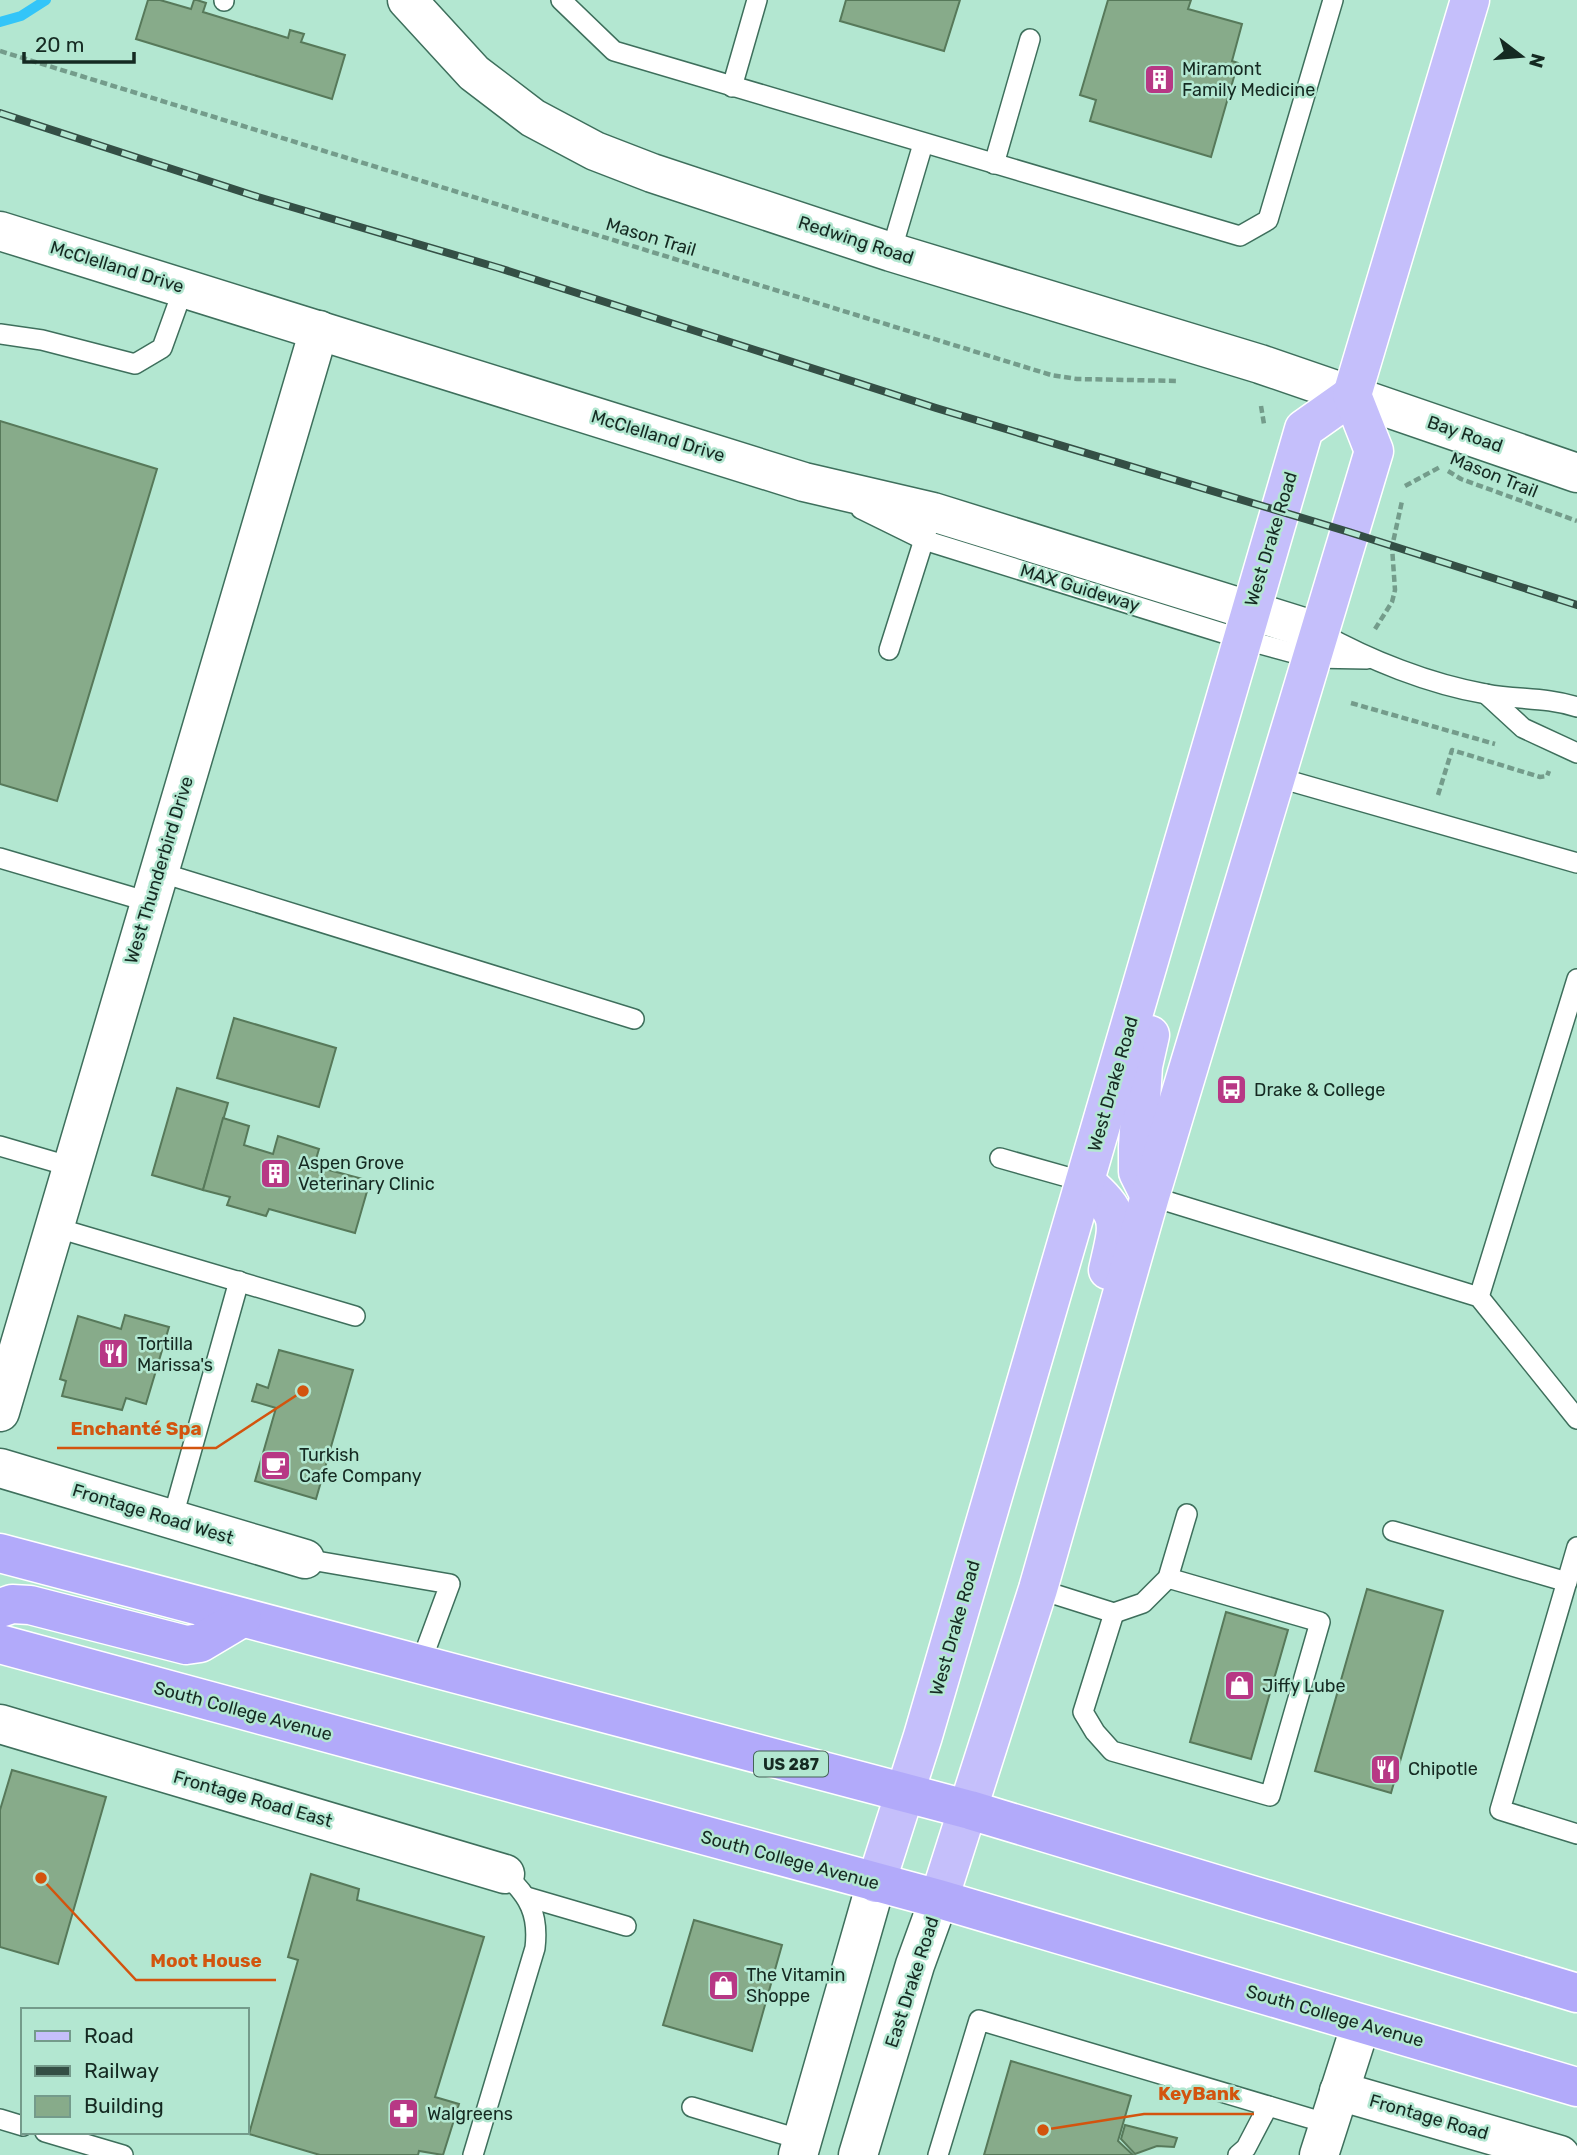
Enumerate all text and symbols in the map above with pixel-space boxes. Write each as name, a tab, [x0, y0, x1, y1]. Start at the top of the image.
scale bar	[24, 21, 135, 65]
north arrow	[1486, 21, 1556, 91]
text: 20 m	[35, 32, 84, 57]
text: N	[1524, 51, 1550, 70]
place label: Miramont Family Medicine	[1182, 58, 1315, 101]
building icon: Miramont Family Medicine	[1142, 62, 1176, 96]
street label: Redwing Road	[796, 211, 916, 269]
street label: Mason Trail	[603, 213, 699, 261]
street label: McClelland Drive	[47, 236, 187, 298]
street label: McClelland Drive	[588, 405, 728, 467]
street label: Bay Road	[1424, 411, 1506, 457]
street label: Mason Trail	[1447, 447, 1541, 503]
street label: West Drake Road	[1240, 469, 1302, 609]
street label: MAX Guideway	[1018, 559, 1143, 617]
street label: West Thunderbird Drive	[120, 774, 198, 966]
street label: West Drake Road	[1083, 1014, 1143, 1154]
bus stop icon: Drake & College	[1214, 1073, 1248, 1107]
place label: Drake & College	[1254, 1079, 1385, 1101]
place label: Aspen Grove Veterinary Clinic	[298, 1152, 435, 1195]
building icon: Aspen Grove Veterinary Clinic	[258, 1156, 292, 1190]
place label: Tortilla Marissa's	[137, 1333, 213, 1376]
restaurant icon: Tortilla Marissa's	[97, 1337, 131, 1371]
callout: Enchanté Spa	[57, 1408, 216, 1448]
text: Enchanté Spa	[70, 1417, 202, 1440]
place label: Turkish Cafe Company	[299, 1444, 422, 1487]
cafe icon: Turkish Cafe Company	[259, 1448, 293, 1482]
street label: Frontage Road West	[70, 1479, 236, 1549]
street label: West Drake Road	[925, 1558, 985, 1698]
shop icon: Jiffy Lube	[1222, 1669, 1256, 1703]
place label: Jiffy Lube	[1262, 1675, 1346, 1697]
street label: South College Avenue	[151, 1677, 335, 1745]
road number: US 287	[754, 1752, 828, 1776]
restaurant icon: Chipotle	[1368, 1752, 1402, 1786]
place label: Chipotle	[1408, 1758, 1478, 1780]
street label: Frontage Road East	[171, 1766, 335, 1832]
street label: South College Avenue	[698, 1826, 882, 1894]
street label: East Drake Road	[880, 1914, 944, 2050]
callout: Moot House	[136, 1940, 276, 1980]
text: Moot House	[150, 1949, 262, 1972]
place label: The Vitamin Shoppe	[746, 1964, 845, 2007]
shop icon: The Vitamin Shoppe	[706, 1968, 740, 2002]
street label: South College Avenue	[1244, 1980, 1426, 2052]
legend	[21, 2008, 248, 2134]
text: Road	[84, 2023, 134, 2048]
text: Railway	[84, 2058, 159, 2083]
callout: KeyBank	[1144, 2074, 1254, 2114]
text: KeyBank	[1158, 2082, 1240, 2105]
street label: Frontage Road	[1367, 2089, 1491, 2145]
text: Building	[84, 2093, 164, 2118]
pharmacy icon: Walgreens	[387, 2097, 421, 2131]
place label: Walgreens	[427, 2103, 513, 2125]

